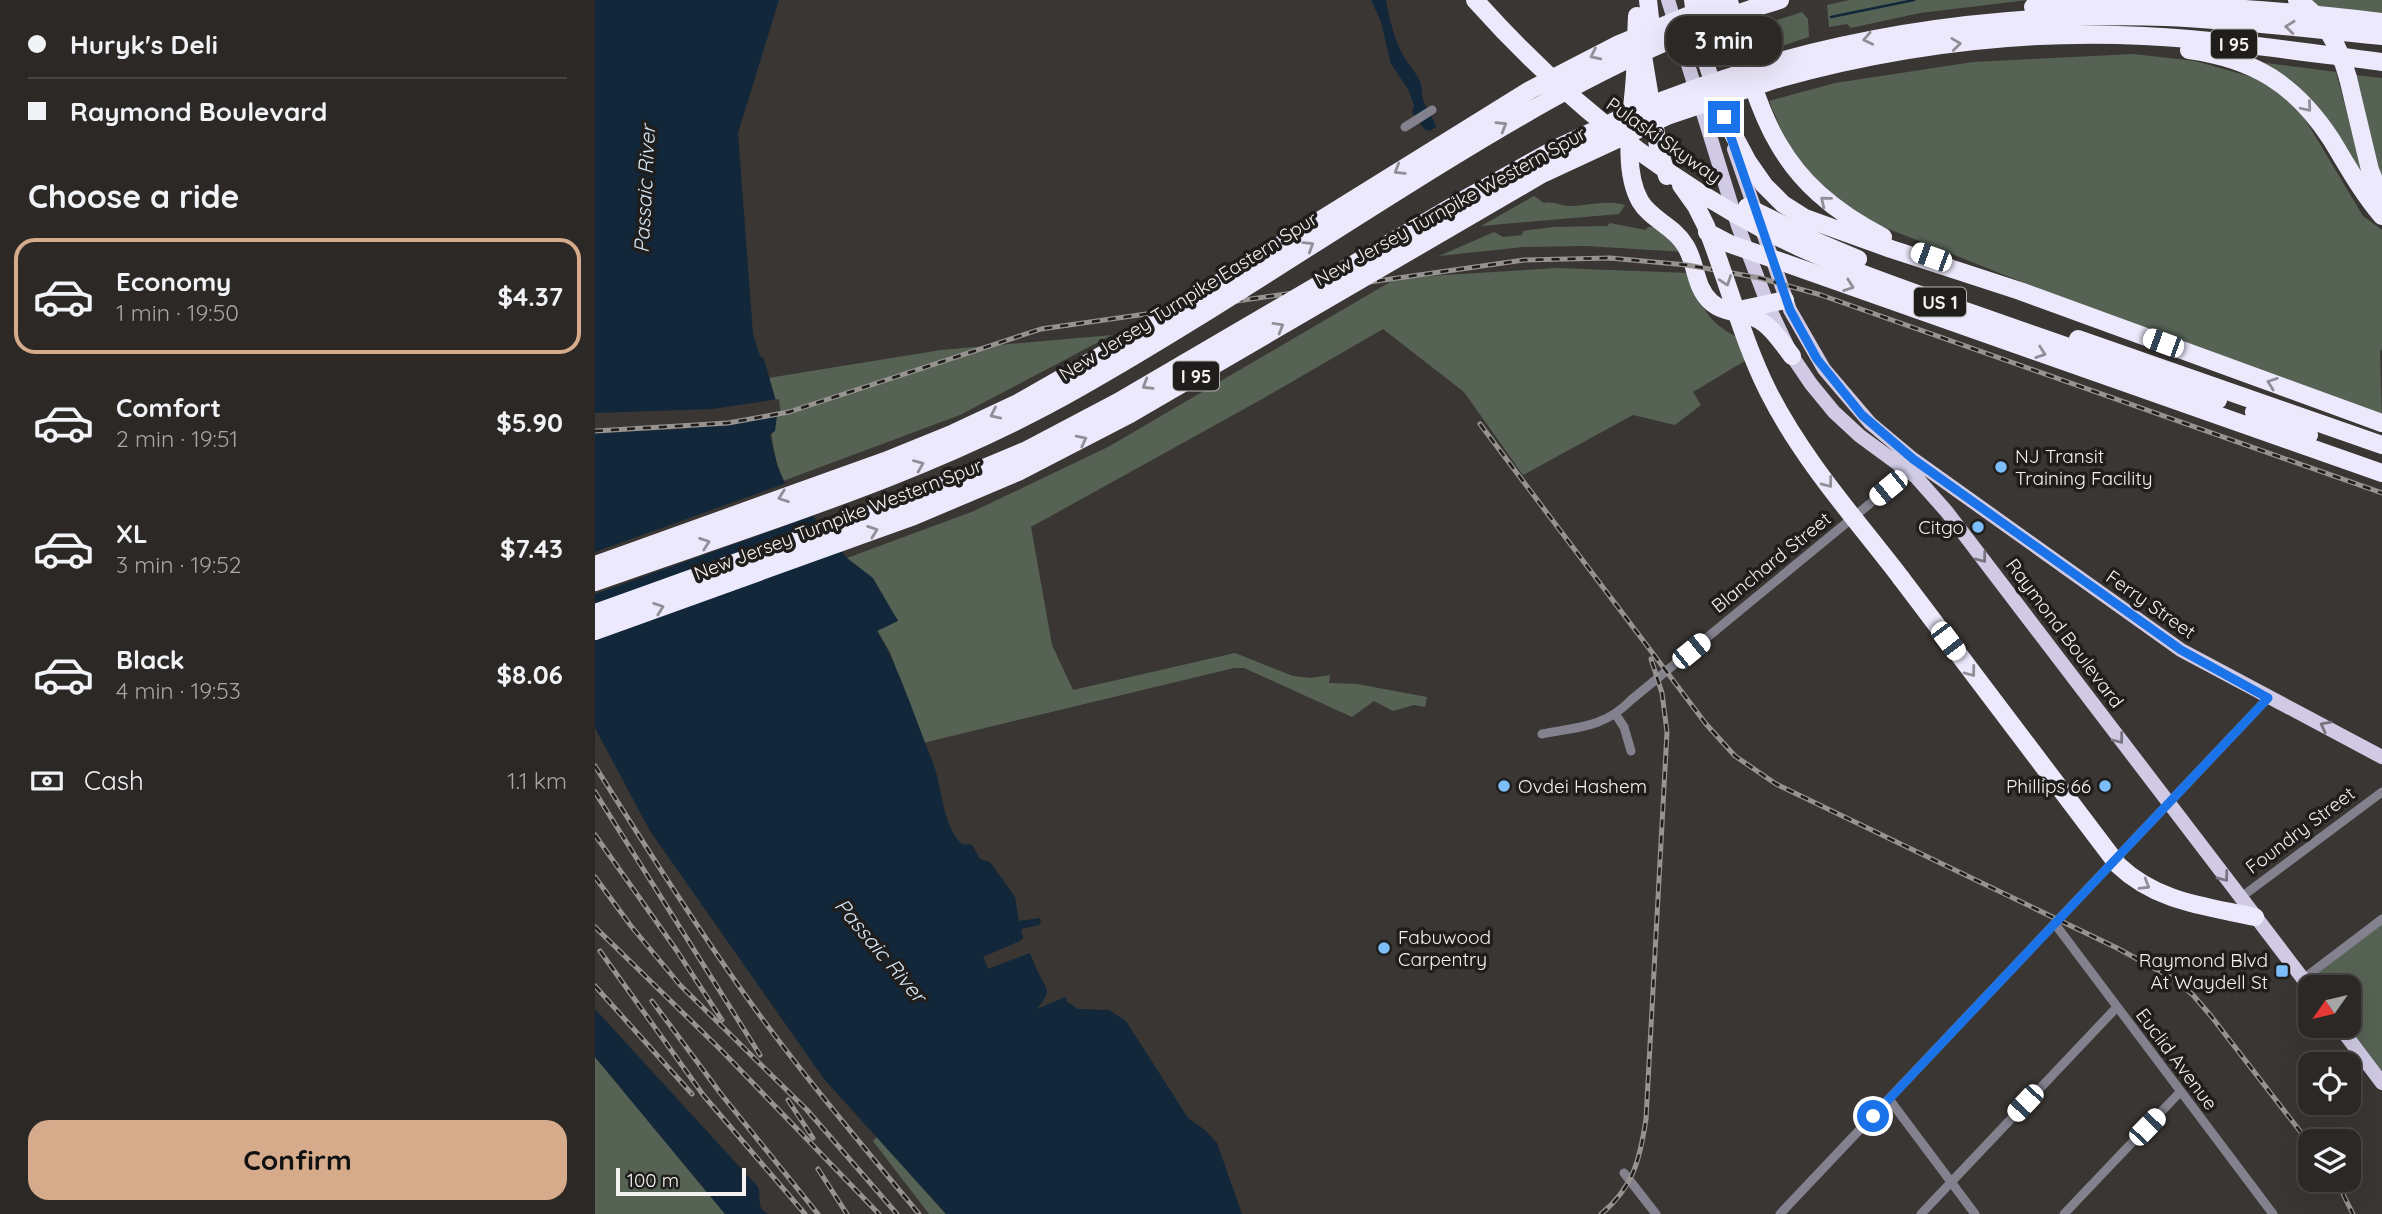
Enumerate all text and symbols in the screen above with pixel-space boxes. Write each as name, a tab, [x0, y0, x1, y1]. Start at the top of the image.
callout: 3 min	[1666, 16, 1782, 64]
one-way arrow	[2284, 20, 2295, 35]
text: 3 min	[1694, 26, 1754, 55]
text: Huryk's Deli	[70, 28, 218, 61]
road number: I 95	[2211, 29, 2257, 58]
one-way arrow	[1862, 31, 1874, 46]
one-way arrow	[1950, 36, 1962, 51]
one-way arrow	[1590, 47, 1602, 61]
street label: Pulaski Skyway	[1602, 92, 1726, 188]
text: Raymond Boulevard	[70, 95, 327, 128]
one-way arrow	[2299, 99, 2311, 112]
route end	[1708, 101, 1740, 133]
water label: Passaic River	[628, 121, 660, 254]
street label: New Jersey Turnpike Western Spur	[1310, 121, 1591, 291]
one-way arrow	[1495, 121, 1508, 134]
one-way arrow	[1394, 162, 1407, 175]
text: Choose a ride	[28, 176, 240, 216]
one-way arrow	[1821, 196, 1833, 209]
street label: New Jersey Turnpike Eastern Spur	[1054, 206, 1322, 386]
car	[1908, 240, 1955, 274]
one-way arrow	[1302, 242, 1315, 255]
icon: car	[32, 265, 95, 328]
text: Economy	[116, 265, 231, 298]
one-way arrow	[1718, 274, 1732, 286]
one-way arrow	[1842, 278, 1854, 292]
text: $4.37	[497, 280, 563, 313]
road number: US 1	[1914, 288, 1966, 316]
text: 1 min · 19:50	[116, 298, 239, 327]
one-way arrow	[1272, 322, 1285, 335]
car	[2140, 326, 2187, 360]
one-way arrow	[2035, 345, 2047, 360]
road number: I 95	[1173, 362, 1219, 390]
one-way arrow	[1142, 377, 1155, 390]
one-way arrow	[2267, 377, 2279, 391]
icon: car	[32, 391, 95, 454]
text: Comfort	[116, 391, 221, 424]
text: $5.90	[496, 406, 563, 439]
one-way arrow	[990, 406, 1002, 420]
text: 2 min · 19:51	[116, 424, 238, 453]
one-way arrow	[1075, 435, 1087, 449]
place label: NJ Transit Training Facility	[2015, 444, 2153, 490]
street label: New Jersey Turnpike Western Spur	[691, 453, 986, 585]
one-way arrow	[912, 459, 924, 473]
marker: NJ Transit Training Facility	[1993, 459, 2009, 475]
car	[1866, 467, 1911, 509]
one-way arrow	[1819, 475, 1832, 487]
one-way arrow	[778, 489, 790, 503]
street label: Blanchard Street	[1706, 506, 1836, 618]
place label: Citgo	[1918, 515, 1964, 539]
icon: car	[32, 517, 95, 580]
text: XL	[116, 517, 148, 550]
marker: Citgo	[1970, 519, 1986, 535]
one-way arrow	[867, 525, 879, 539]
text: $7.43	[500, 532, 563, 565]
one-way arrow	[699, 537, 711, 551]
text: 3 min · 19:52	[116, 550, 242, 579]
one-way arrow	[1974, 550, 1987, 563]
street label: Raymond Boulevard	[2001, 554, 2129, 712]
street label: Ferry Street	[2102, 564, 2200, 644]
one-way arrow	[653, 602, 665, 616]
car	[1927, 618, 1970, 664]
car	[1669, 630, 1714, 672]
icon: car	[32, 643, 95, 706]
text: Black	[116, 643, 185, 676]
text: $8.06	[496, 658, 563, 691]
one-way arrow	[1963, 664, 1976, 676]
text: 4 min · 19:53	[116, 676, 241, 705]
one-way arrow	[2320, 721, 2333, 734]
one-way arrow	[2111, 732, 2124, 744]
icon: cash	[28, 762, 66, 800]
text: Cash	[84, 764, 144, 797]
text: 1.1 km	[507, 766, 567, 795]
place label: Ovdei Hashem	[1518, 774, 1647, 798]
place label: Phillips 66	[2006, 774, 2091, 798]
marker: Ovdei Hashem	[1496, 778, 1512, 794]
marker: Phillips 66	[2097, 778, 2113, 794]
street label: Foundry Street	[2241, 781, 2359, 879]
one-way arrow	[2216, 870, 2229, 882]
one-way arrow	[2137, 877, 2150, 890]
water label: Passaic River	[830, 892, 934, 1010]
place label: Fabuwood Carpentry	[1398, 925, 1491, 971]
marker: Fabuwood Carpentry	[1376, 940, 1392, 956]
place label: Raymond Blvd At Waydell St	[2139, 948, 2268, 994]
marker: Raymond Blvd At Waydell St	[2274, 963, 2290, 979]
north arrow	[2298, 975, 2361, 1038]
map controls	[2298, 975, 2361, 1192]
street label: Euclid Avenue	[2131, 1003, 2223, 1115]
button: locate	[2298, 1052, 2361, 1115]
car	[2003, 1080, 2048, 1126]
route start	[1857, 1100, 1889, 1132]
car	[2125, 1105, 2170, 1149]
button: Confirm	[28, 1120, 567, 1200]
button: layers	[2298, 1129, 2361, 1192]
scale bar	[616, 1165, 745, 1197]
text: 100 m	[627, 1168, 679, 1192]

